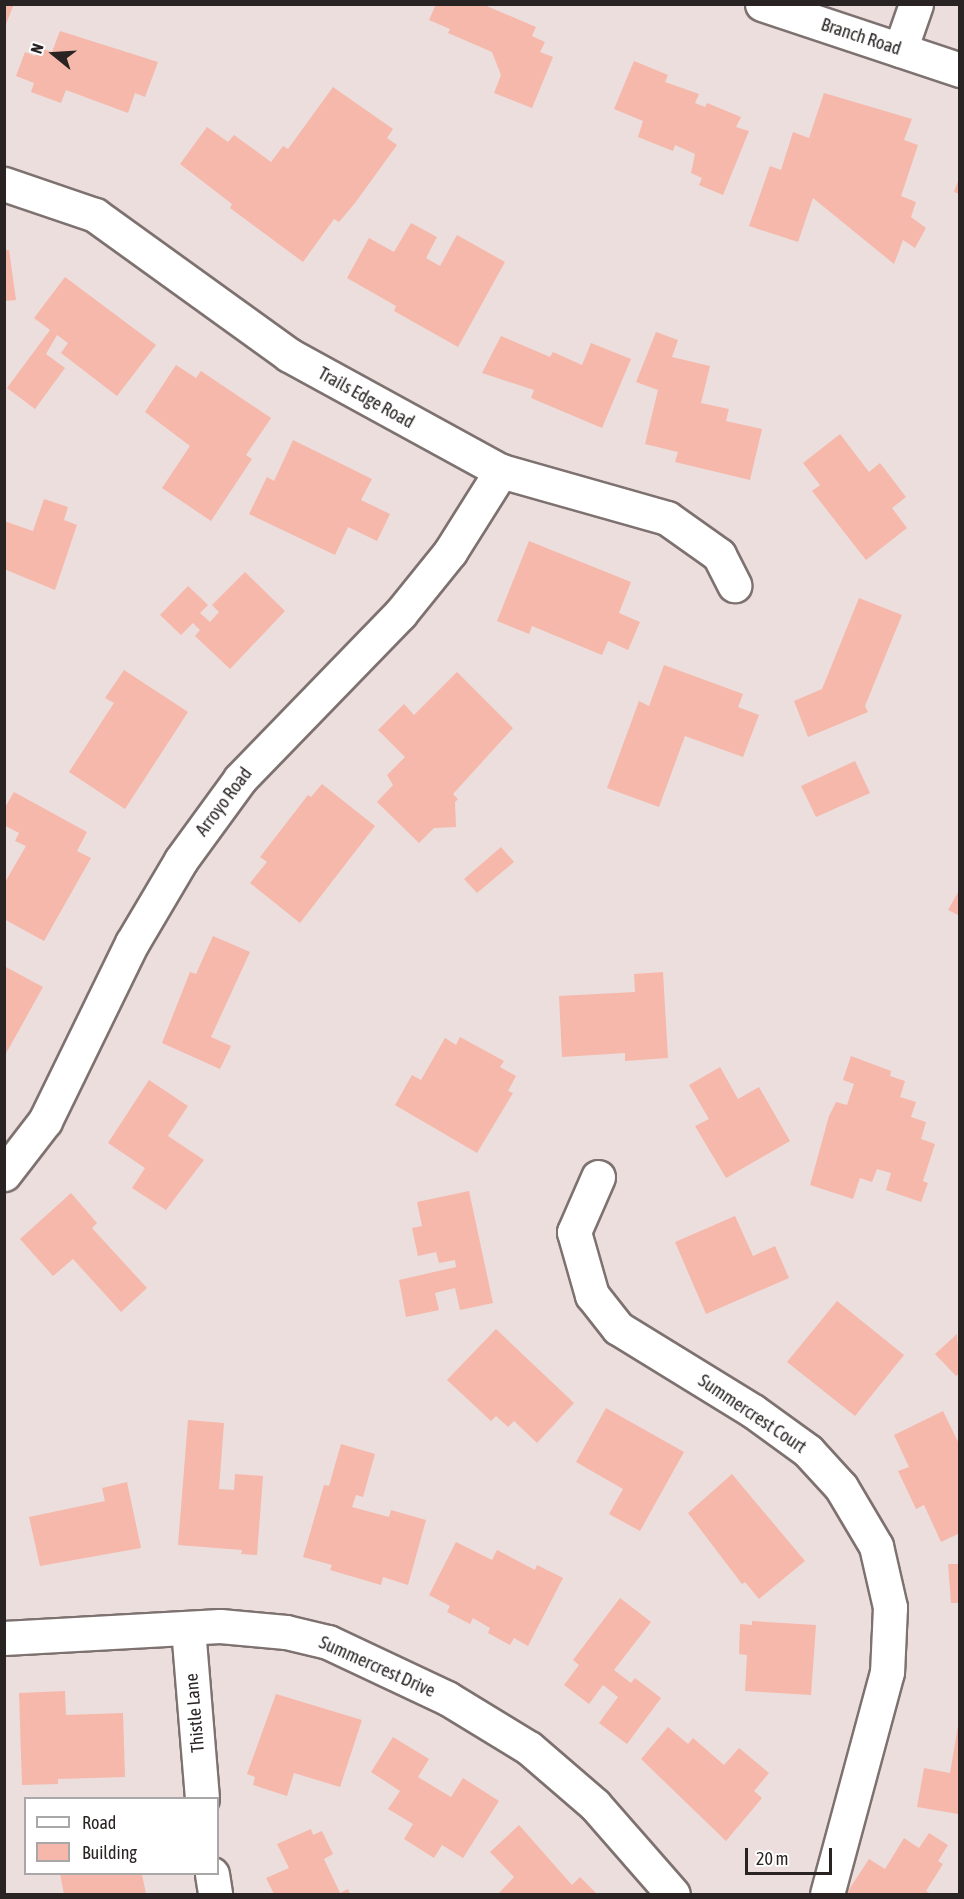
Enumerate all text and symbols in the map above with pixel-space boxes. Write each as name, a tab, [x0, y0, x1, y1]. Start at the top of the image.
street label: Branch Road	[818, 14, 904, 60]
north arrow	[24, 24, 84, 84]
text: N	[27, 41, 47, 56]
street label: Trails Edge Road	[314, 363, 418, 433]
street label: Arroyo Road	[191, 763, 257, 841]
street label: Summercrest Court	[694, 1370, 810, 1458]
street label: Summercrest Drive	[316, 1632, 438, 1702]
street label: Thistle Lane	[181, 1673, 209, 1753]
legend	[24, 1797, 219, 1875]
text: Road	[82, 1812, 116, 1833]
scale bar	[748, 1836, 835, 1874]
text: Building	[82, 1842, 137, 1863]
text: 20 m	[756, 1848, 788, 1869]

